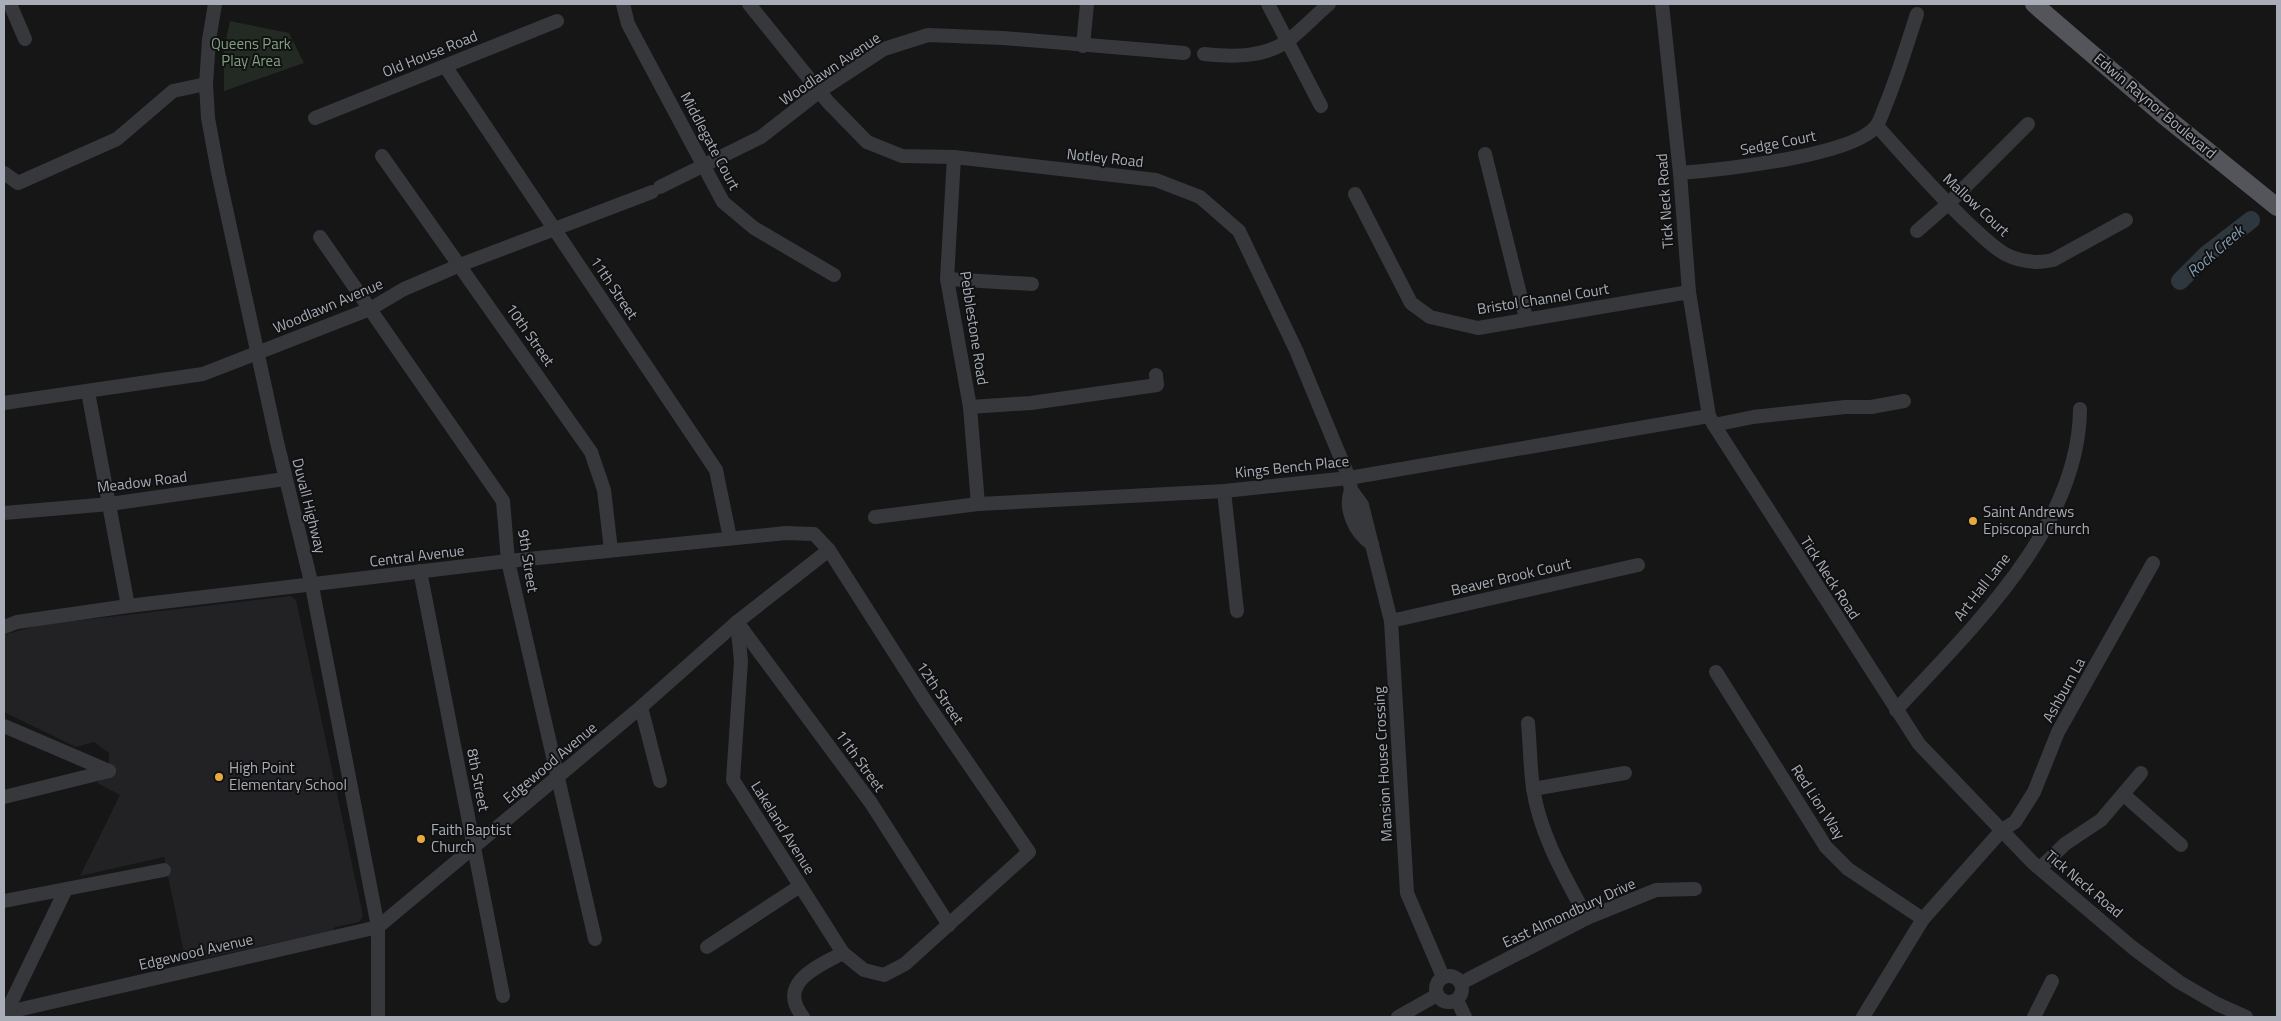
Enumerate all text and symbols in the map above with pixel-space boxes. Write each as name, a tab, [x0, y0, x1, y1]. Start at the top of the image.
street label: Old House Road	[379, 24, 481, 83]
street label: Woodlawn Avenue	[775, 26, 885, 111]
park label: Queens Park Play Area	[211, 32, 291, 72]
street label: Edwin Raynor Boulevard	[2089, 47, 2222, 164]
street label: Middlegate Court	[675, 87, 746, 195]
street label: Sedge Court	[1738, 124, 1818, 161]
street label: Notley Road	[1065, 142, 1145, 173]
street label: Tick Neck Road	[1650, 153, 1679, 249]
street label: Mallow Court	[1938, 168, 2015, 242]
water label: Rock Creek	[2181, 218, 2250, 283]
street label: 11th Street	[585, 251, 645, 325]
street label: Pebblestone Road	[954, 269, 995, 386]
street label: Woodlawn Avenue	[269, 272, 386, 339]
street label: Bristol Channel Court	[1475, 277, 1611, 320]
street label: 10th Street	[500, 299, 561, 371]
street label: Kings Bench Place	[1234, 449, 1350, 484]
street label: Duvall Highway	[287, 456, 332, 556]
street label: Meadow Road	[96, 465, 188, 498]
place label: Saint Andrews Episcopal Church	[1983, 500, 2090, 540]
marker: Saint Andrews Episcopal Church	[1967, 515, 1979, 527]
street label: 9th Street	[512, 528, 545, 595]
street label: Tick Neck Road	[1795, 531, 1866, 624]
street label: Central Avenue	[368, 538, 466, 573]
street label: Art Hall Lane	[1948, 548, 2016, 626]
street label: Beaver Brook Court	[1449, 551, 1574, 601]
street label: Ashburn La	[2036, 653, 2091, 726]
street label: 12th Street	[911, 656, 971, 730]
street label: Mansion House Crossing	[1367, 685, 1398, 842]
street label: Edgewood Avenue	[498, 716, 602, 809]
street label: 11th Street	[830, 725, 891, 797]
street label: 8th Street	[461, 746, 496, 814]
place label: High Point Elementary School	[229, 756, 347, 796]
street label: Red Lion Way	[1786, 760, 1851, 844]
marker: High Point Elementary School	[213, 771, 225, 783]
street label: Lakeland Avenue	[745, 776, 821, 879]
place label: Faith Baptist Church	[431, 818, 512, 858]
marker: Faith Baptist Church	[415, 833, 427, 845]
street label: Tick Neck Road	[2040, 844, 2128, 923]
street label: East Almondbury Drive	[1498, 872, 1639, 954]
street label: Edgewood Avenue	[136, 927, 255, 976]

